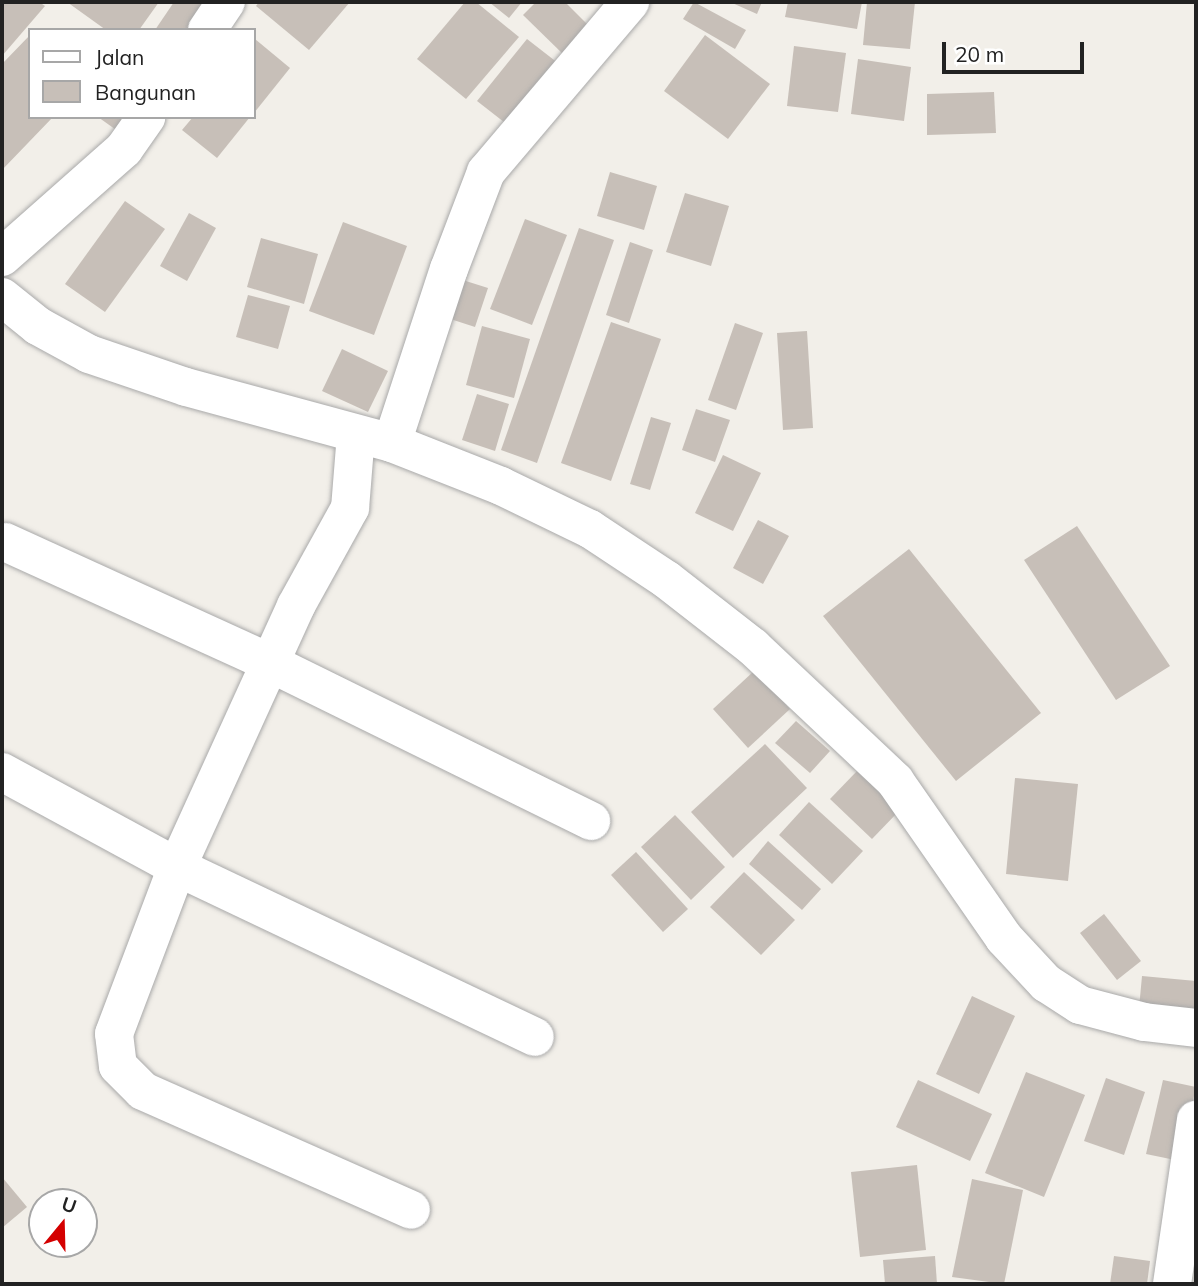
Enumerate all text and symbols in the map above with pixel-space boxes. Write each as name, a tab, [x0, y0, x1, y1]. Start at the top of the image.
legend	[28, 28, 256, 119]
scale bar	[946, 28, 1088, 72]
text: 20 m	[955, 41, 1004, 67]
text: Jalan	[95, 44, 144, 70]
text: Bangunan	[95, 79, 196, 105]
north arrow	[28, 1188, 98, 1258]
text: U	[59, 1191, 80, 1219]

